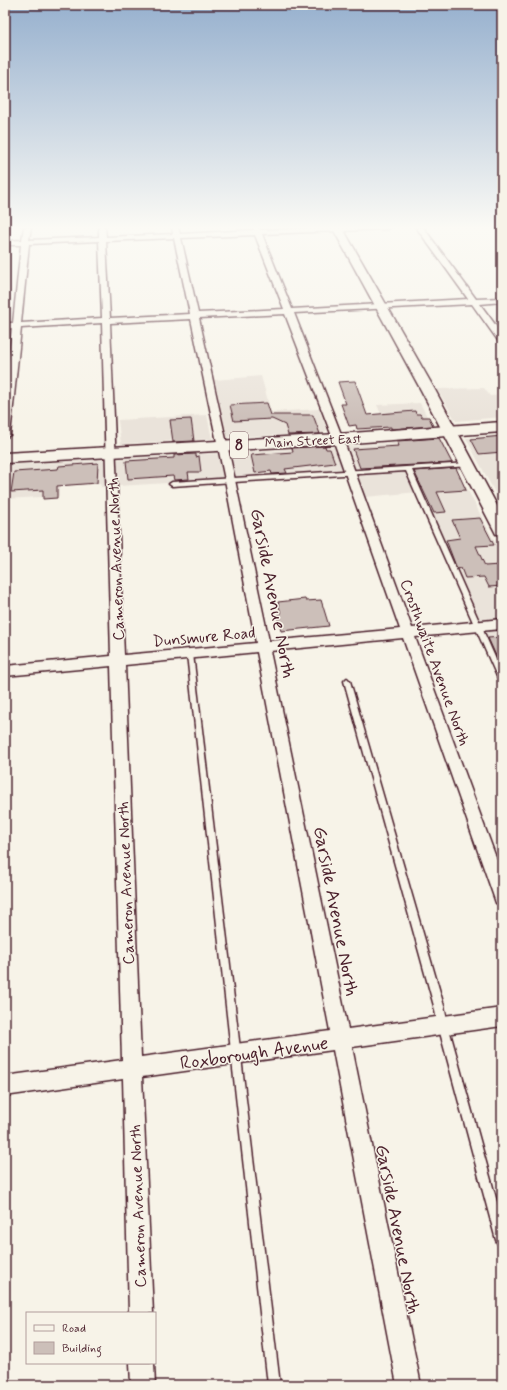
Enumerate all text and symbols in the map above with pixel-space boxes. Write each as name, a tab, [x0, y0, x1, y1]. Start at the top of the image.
street label: Main Street East	[264, 430, 362, 453]
road number: 8	[230, 432, 248, 458]
street label: Cameron Avenue North	[103, 477, 130, 641]
street label: Garside Avenue North	[244, 506, 301, 680]
street label: Crosthwaite Avenue North	[395, 576, 475, 749]
street label: Dunsmure Road	[152, 623, 256, 652]
street label: Cameron Avenue North	[113, 801, 140, 965]
street label: Garside Avenue North	[307, 824, 364, 998]
street label: Roxborough Avenue	[178, 1031, 330, 1077]
street label: Cameron Avenue North	[125, 1124, 152, 1288]
street label: Garside Avenue North	[369, 1142, 426, 1316]
legend	[26, 1312, 156, 1364]
text: Road	[62, 1321, 86, 1337]
text: Building	[62, 1341, 102, 1358]

